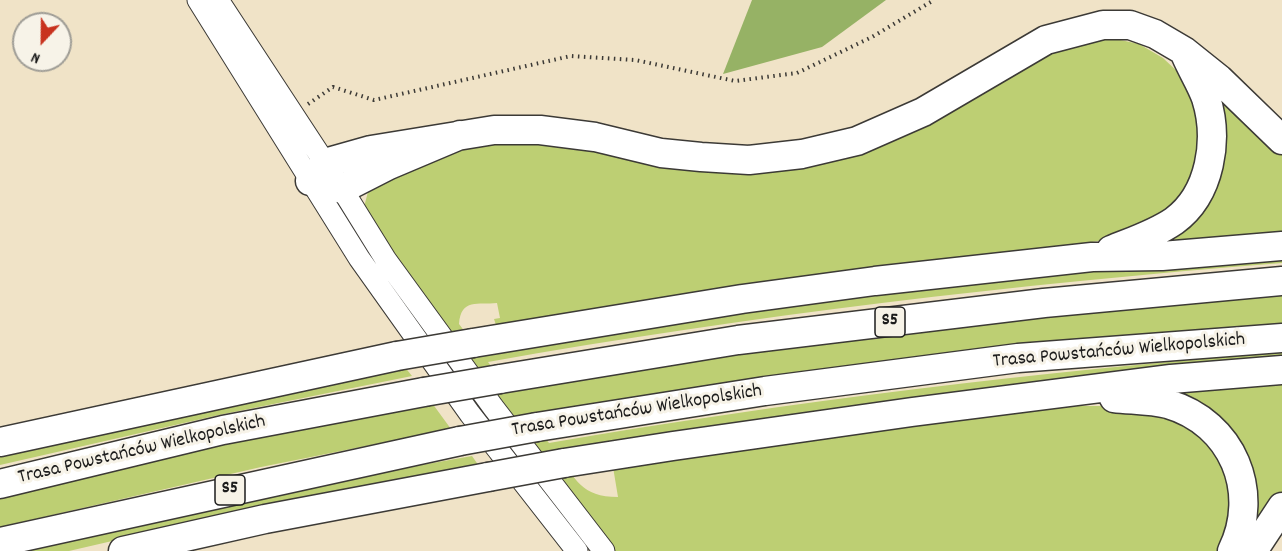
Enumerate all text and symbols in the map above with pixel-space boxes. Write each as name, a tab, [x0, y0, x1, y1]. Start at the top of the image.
north arrow	[12, 12, 72, 72]
text: N	[28, 45, 44, 69]
road number: S5	[875, 307, 905, 337]
street label: Trasa Powstańców Wielkopolskich	[992, 329, 1246, 375]
street label: Trasa Powstańców Wielkopolskich	[510, 380, 764, 444]
street label: Trasa Powstańców Wielkopolskich	[16, 411, 268, 491]
road number: S5	[215, 475, 245, 505]

